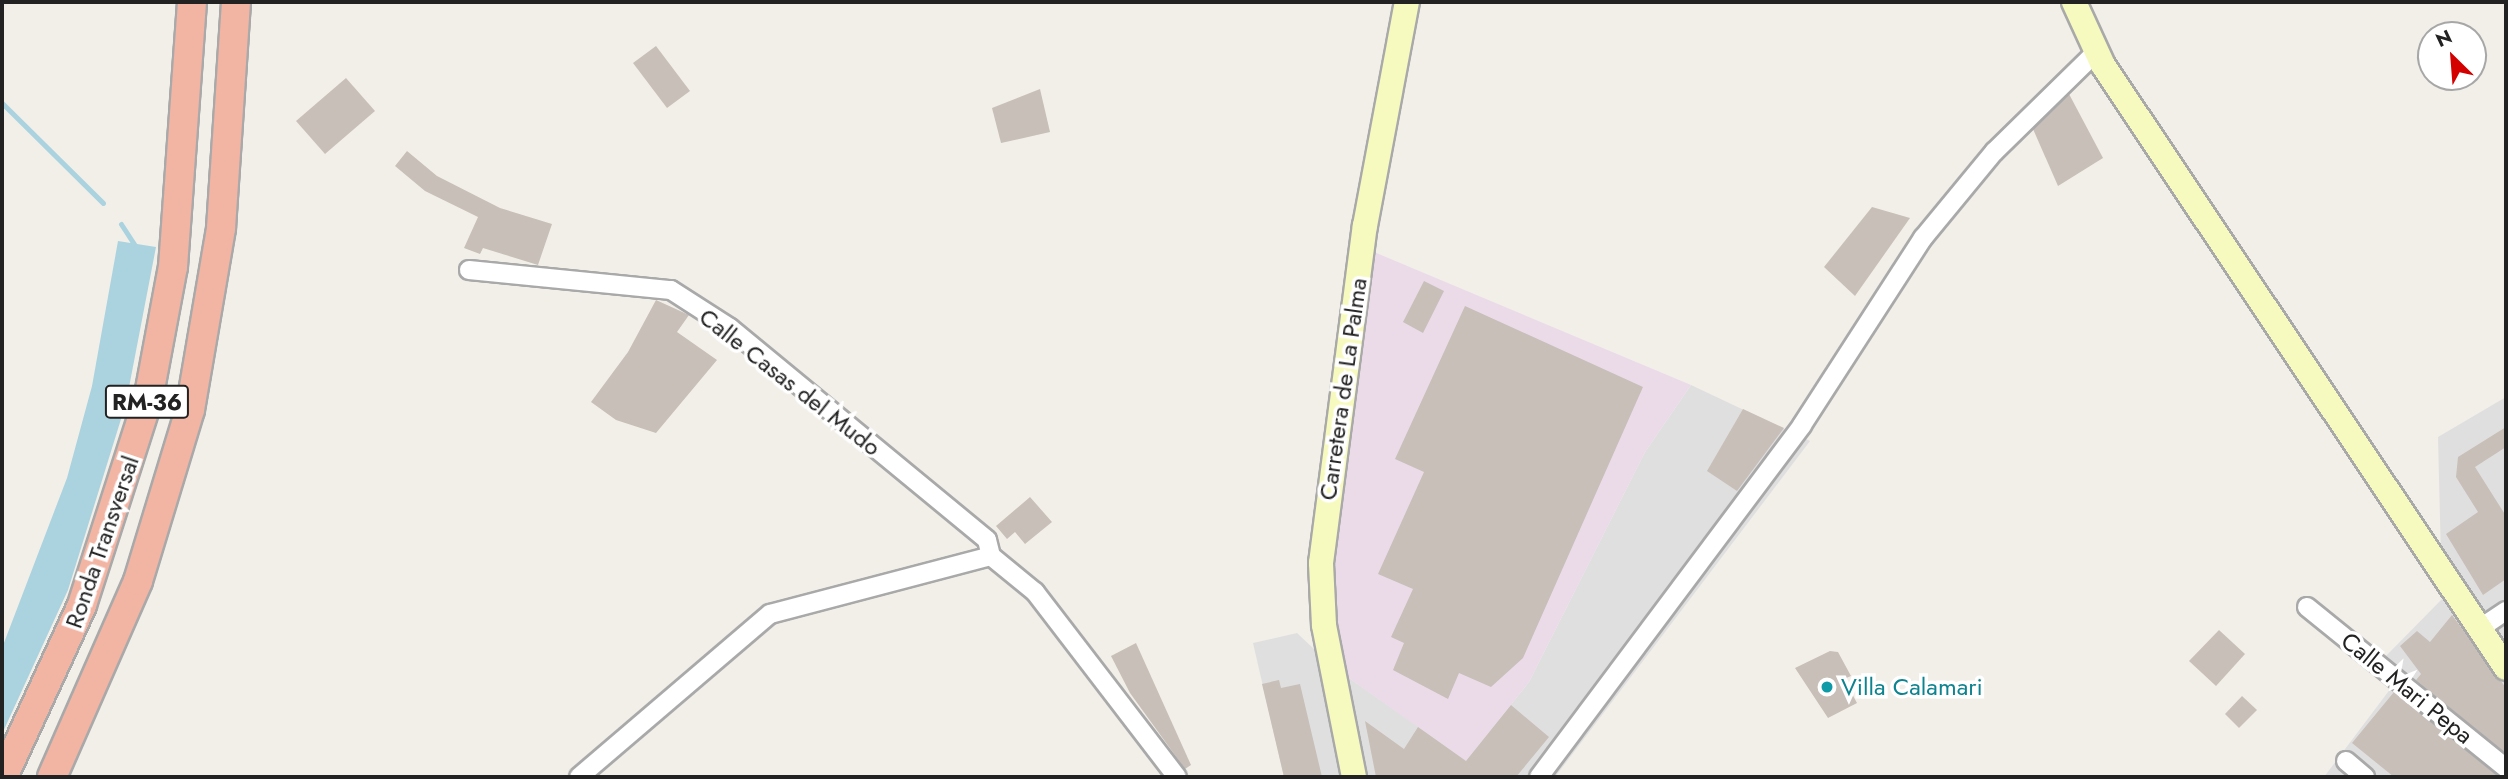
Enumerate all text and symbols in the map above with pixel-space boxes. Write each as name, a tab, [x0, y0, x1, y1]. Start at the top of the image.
north arrow	[2417, 21, 2487, 91]
text: N	[2431, 23, 2456, 54]
street label: Carretera de La Palma	[1313, 276, 1373, 502]
street label: Calle Casas del Mudo	[694, 302, 886, 462]
road number: RM-36	[103, 382, 191, 422]
street label: Ronda Transversal	[59, 452, 145, 632]
street label: Calle Mari Pepa	[2335, 626, 2479, 750]
place label: Villa Calamari	[1841, 673, 1983, 701]
marker: Villa Calamari	[1819, 679, 1835, 695]

